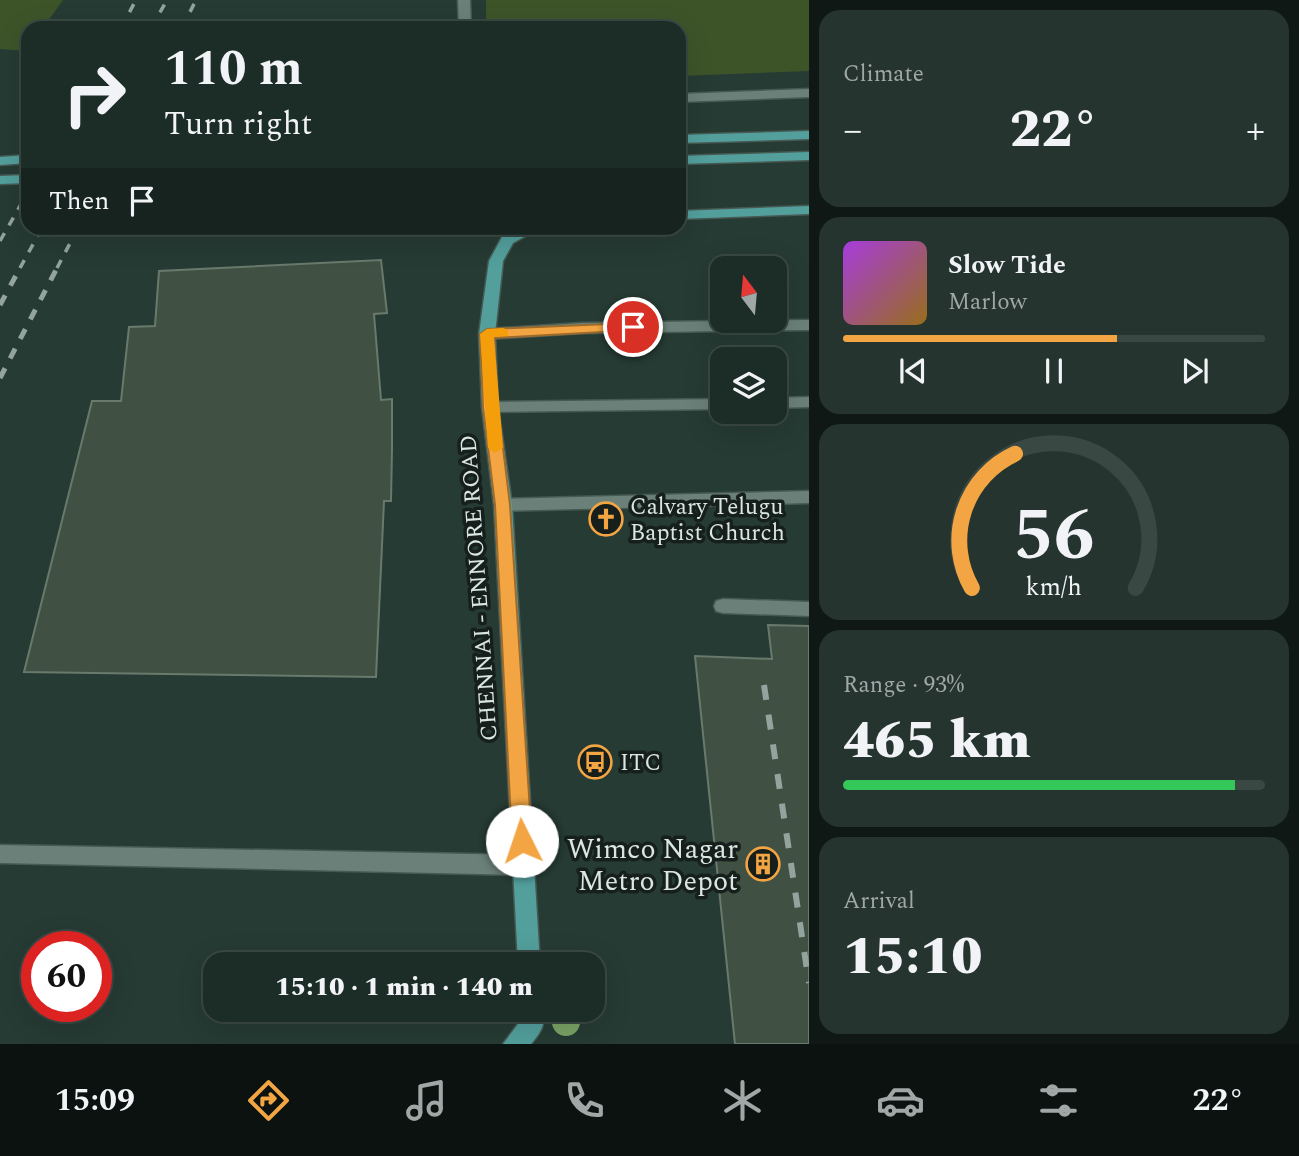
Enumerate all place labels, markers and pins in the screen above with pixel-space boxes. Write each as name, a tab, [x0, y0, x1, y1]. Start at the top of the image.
pin	[603, 297, 663, 357]
place label: Calvary Telugu Baptist Church	[630, 490, 785, 551]
church icon: Calvary Telugu Baptist Church	[587, 500, 625, 538]
bus stop icon: ITC	[576, 743, 614, 781]
place label: ITC	[620, 746, 661, 781]
place label: Wimco Nagar Metro Depot	[567, 828, 738, 903]
building icon: Wimco Nagar Metro Depot	[744, 845, 782, 883]

